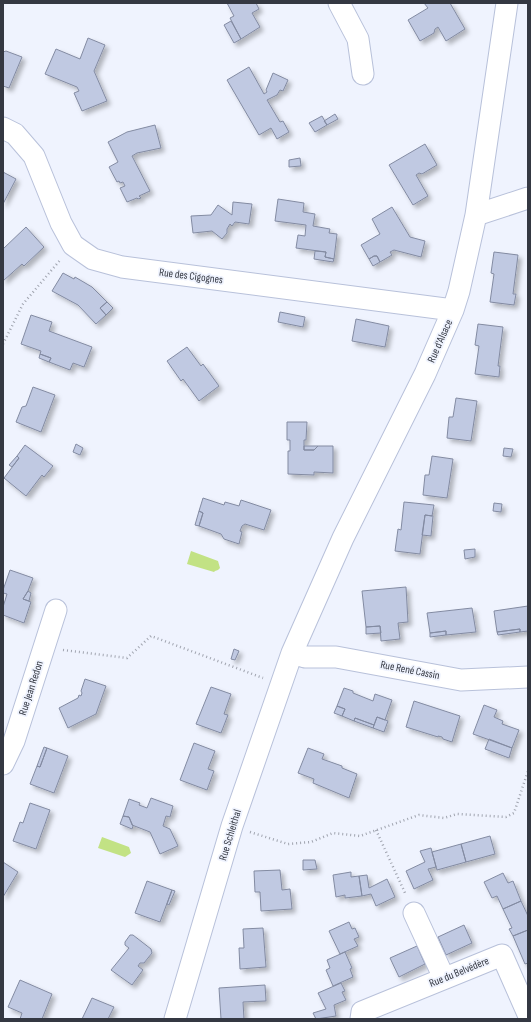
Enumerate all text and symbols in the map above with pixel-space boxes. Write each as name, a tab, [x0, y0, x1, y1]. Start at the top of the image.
street label: Rue des Cigognes	[158, 266, 224, 286]
street label: Rue d'Alsace	[425, 317, 455, 365]
street label: Rue René Cassin	[379, 658, 441, 682]
street label: Rue Jean Redon	[16, 659, 46, 717]
street label: Rue Schleithal	[216, 808, 244, 862]
street label: Rue du Belvédère	[427, 954, 491, 990]

